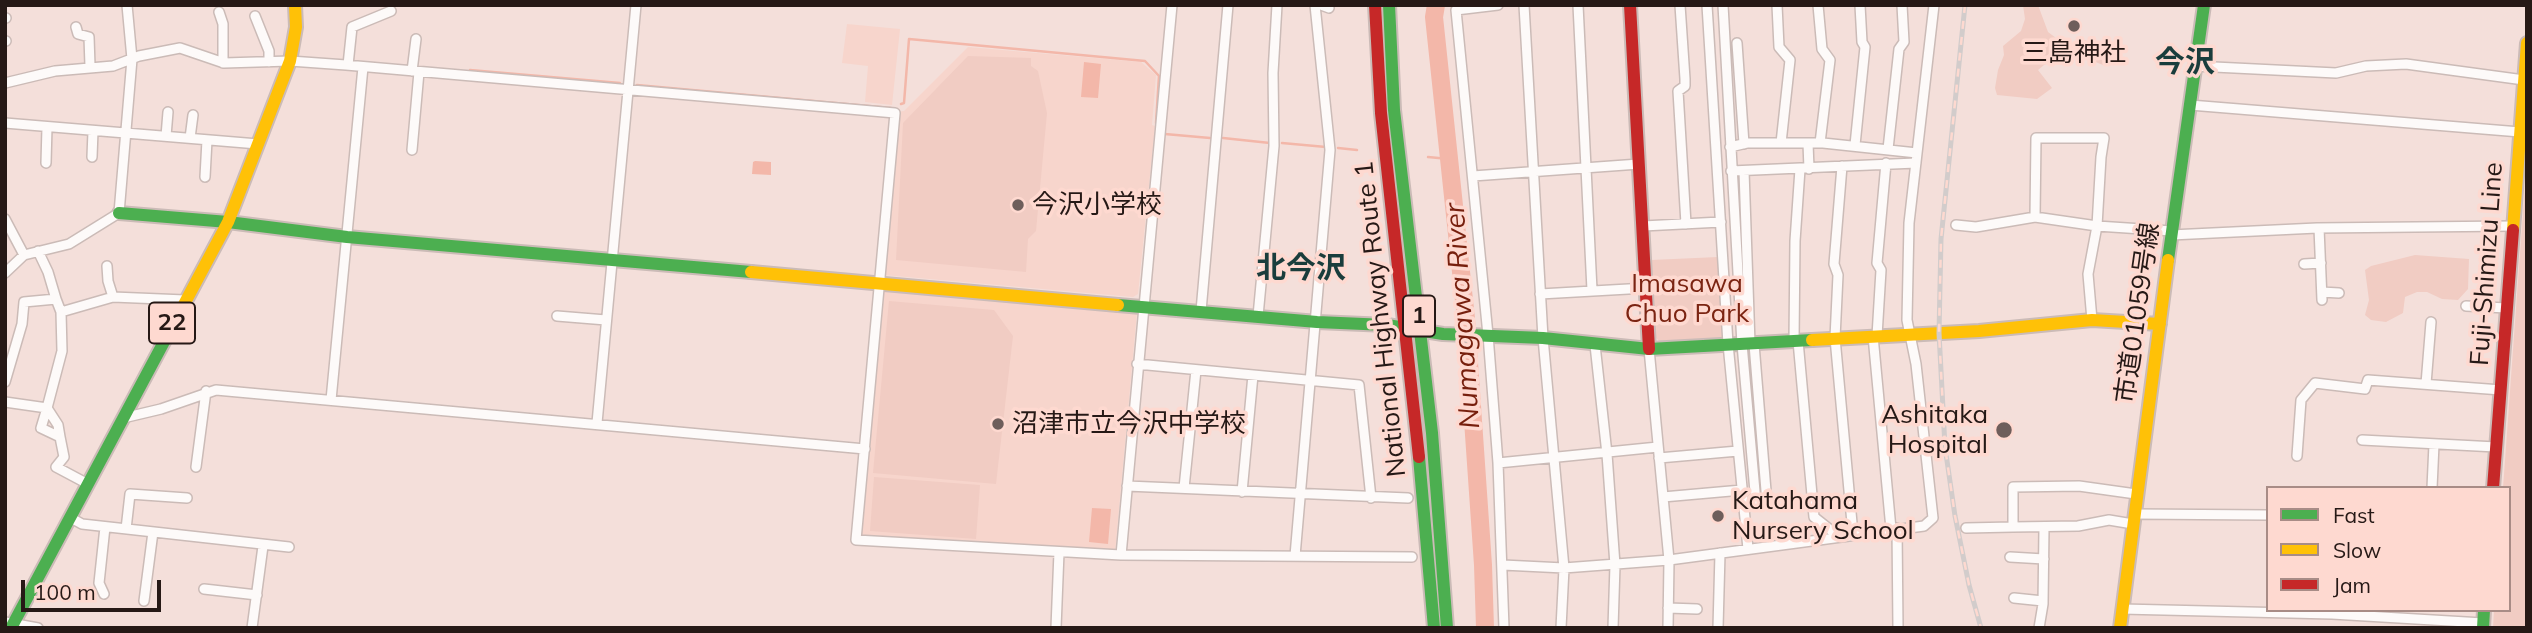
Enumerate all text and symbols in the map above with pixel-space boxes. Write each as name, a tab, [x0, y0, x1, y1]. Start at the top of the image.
marker: 三島神社	[2066, 18, 2082, 34]
place label: 三島神社	[2022, 37, 2126, 69]
district label: 今沢	[2155, 45, 2215, 81]
street label: National Highway Route 1	[1349, 160, 1413, 478]
street label: Fuji-Shimizu Line	[2464, 161, 2510, 367]
place label: 今沢小学校	[1032, 189, 1162, 221]
marker: 今沢小学校	[1010, 197, 1026, 213]
water label: Numagawa River	[1438, 202, 1488, 430]
street label: 市道01059号線	[2110, 221, 2166, 405]
district label: 北今沢	[1256, 251, 1346, 287]
park label: Imasawa Chuo Park	[1625, 268, 1749, 330]
road number: 1	[1403, 296, 1435, 337]
road number: 22	[149, 302, 195, 344]
place label: Ashitaka Hospital	[1881, 399, 1988, 460]
place label: 沼津市立今沢中学校	[1012, 408, 1246, 440]
marker: 沼津市立今沢中学校	[990, 416, 1006, 432]
marker: Ashitaka Hospital	[1994, 420, 2014, 440]
place label: Katahama Nursery School	[1732, 485, 1914, 546]
legend	[2266, 486, 2511, 612]
text: Fast	[2333, 502, 2375, 528]
marker: Katahama Nursery School	[1710, 508, 1726, 524]
text: Slow	[2333, 537, 2381, 563]
scale bar	[24, 566, 164, 610]
text: Jam	[2333, 572, 2371, 598]
text: 100 m	[34, 579, 96, 605]

